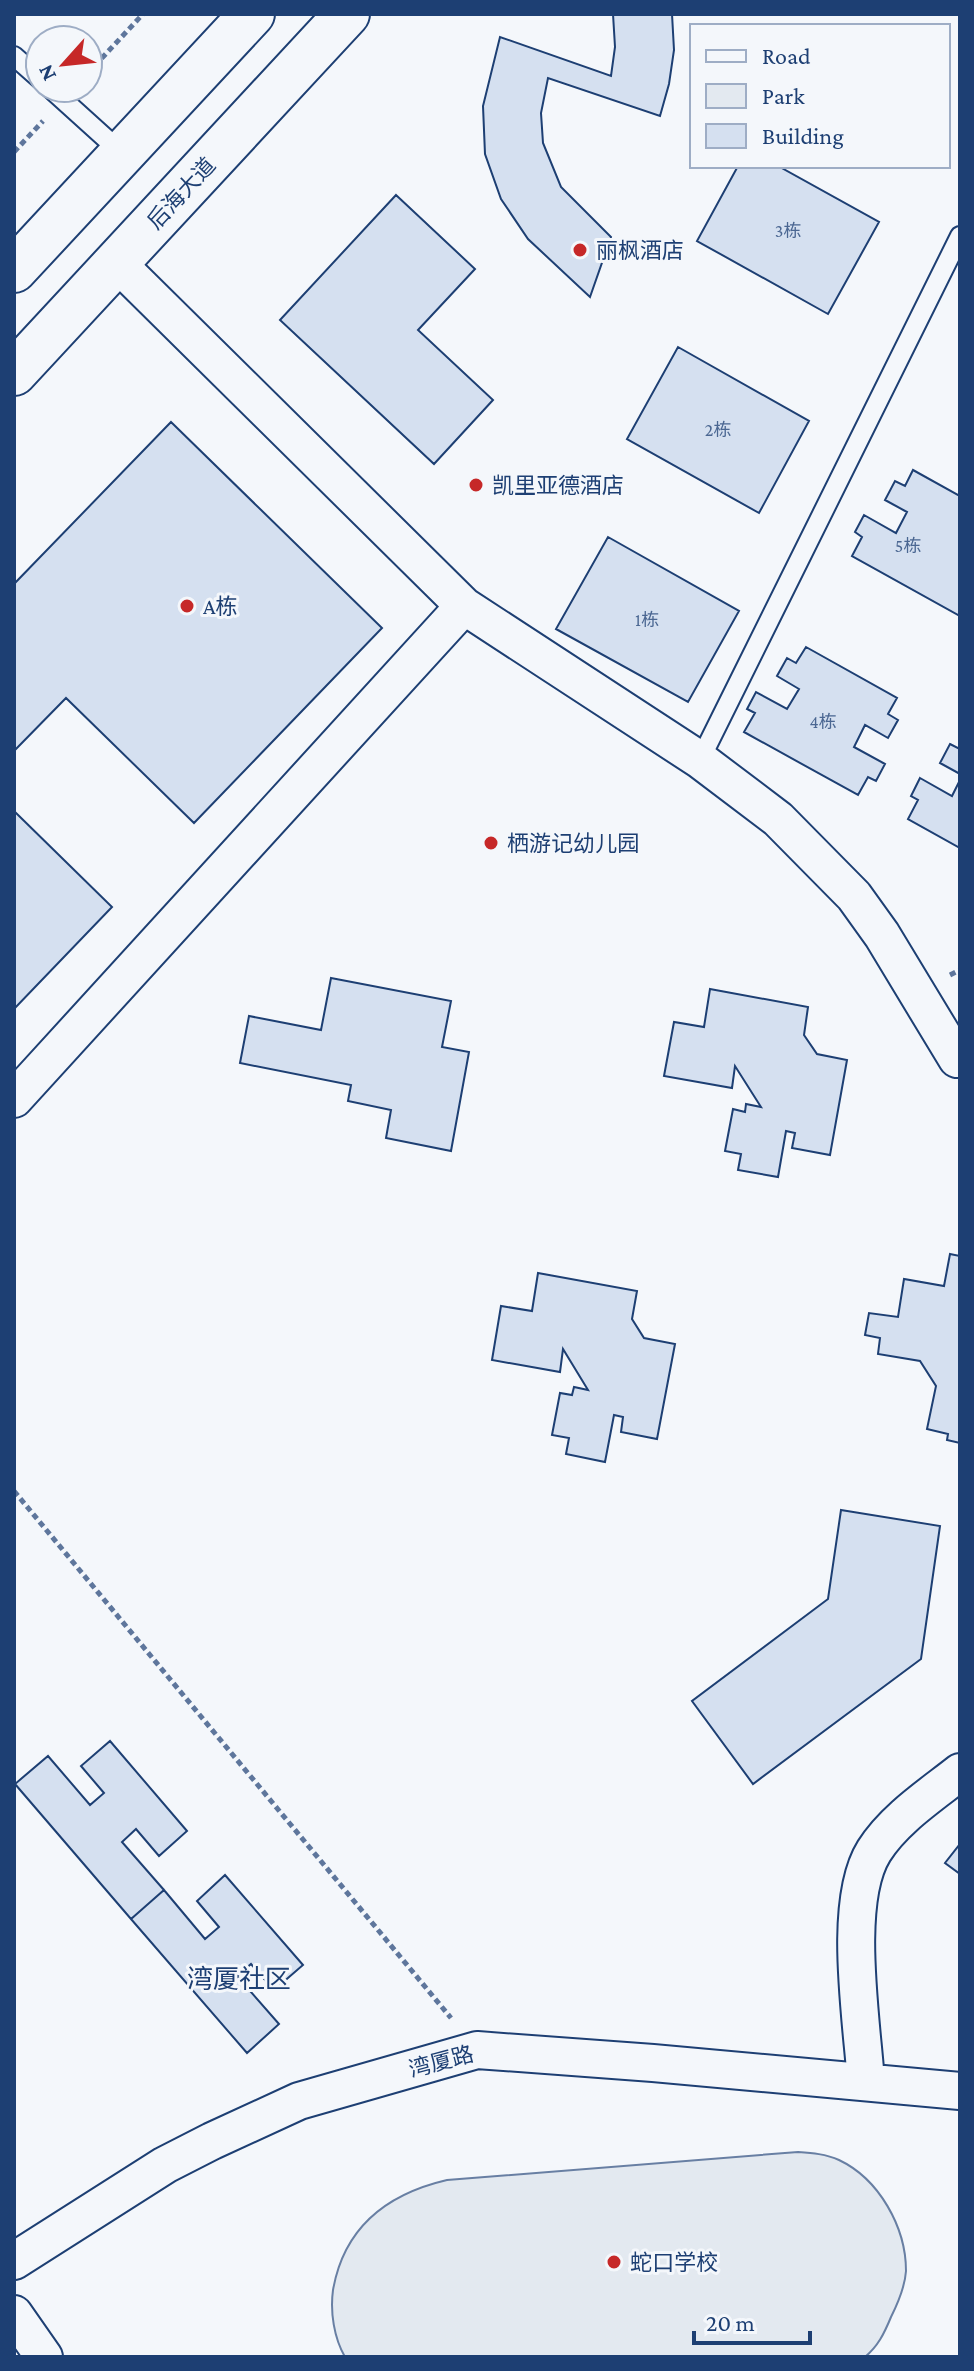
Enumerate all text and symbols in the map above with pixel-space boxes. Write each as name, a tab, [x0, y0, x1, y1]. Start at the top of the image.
north arrow	[24, 24, 104, 104]
legend	[690, 24, 950, 168]
text: Road	[762, 42, 811, 69]
text: N	[32, 60, 61, 85]
text: Park	[762, 82, 805, 109]
text: Building	[762, 122, 844, 149]
street label: 后海大道	[142, 153, 221, 234]
house number: 3栋	[775, 221, 801, 241]
place label: 丽枫酒店	[596, 238, 684, 263]
marker: 丽枫酒店	[571, 241, 589, 259]
house number: 2栋	[705, 420, 731, 440]
place label: 凯里亚德酒店	[492, 473, 624, 498]
marker: 凯里亚德酒店	[467, 476, 485, 494]
house number: 5栋	[895, 536, 921, 556]
place label: A栋	[203, 594, 238, 619]
marker: A栋	[178, 597, 196, 615]
house number: 1栋	[635, 610, 659, 630]
house number: 4栋	[809, 712, 837, 732]
place label: 栖游记幼儿园	[507, 831, 639, 856]
marker: 栖游记幼儿园	[482, 834, 500, 852]
district label: 湾厦社区	[187, 1965, 291, 1994]
street label: 湾厦路	[406, 2041, 476, 2082]
place label: 蛇口学校	[630, 2250, 718, 2275]
marker: 蛇口学校	[605, 2253, 623, 2271]
scale bar	[694, 2295, 810, 2345]
text: 20 m	[706, 2309, 755, 2336]

